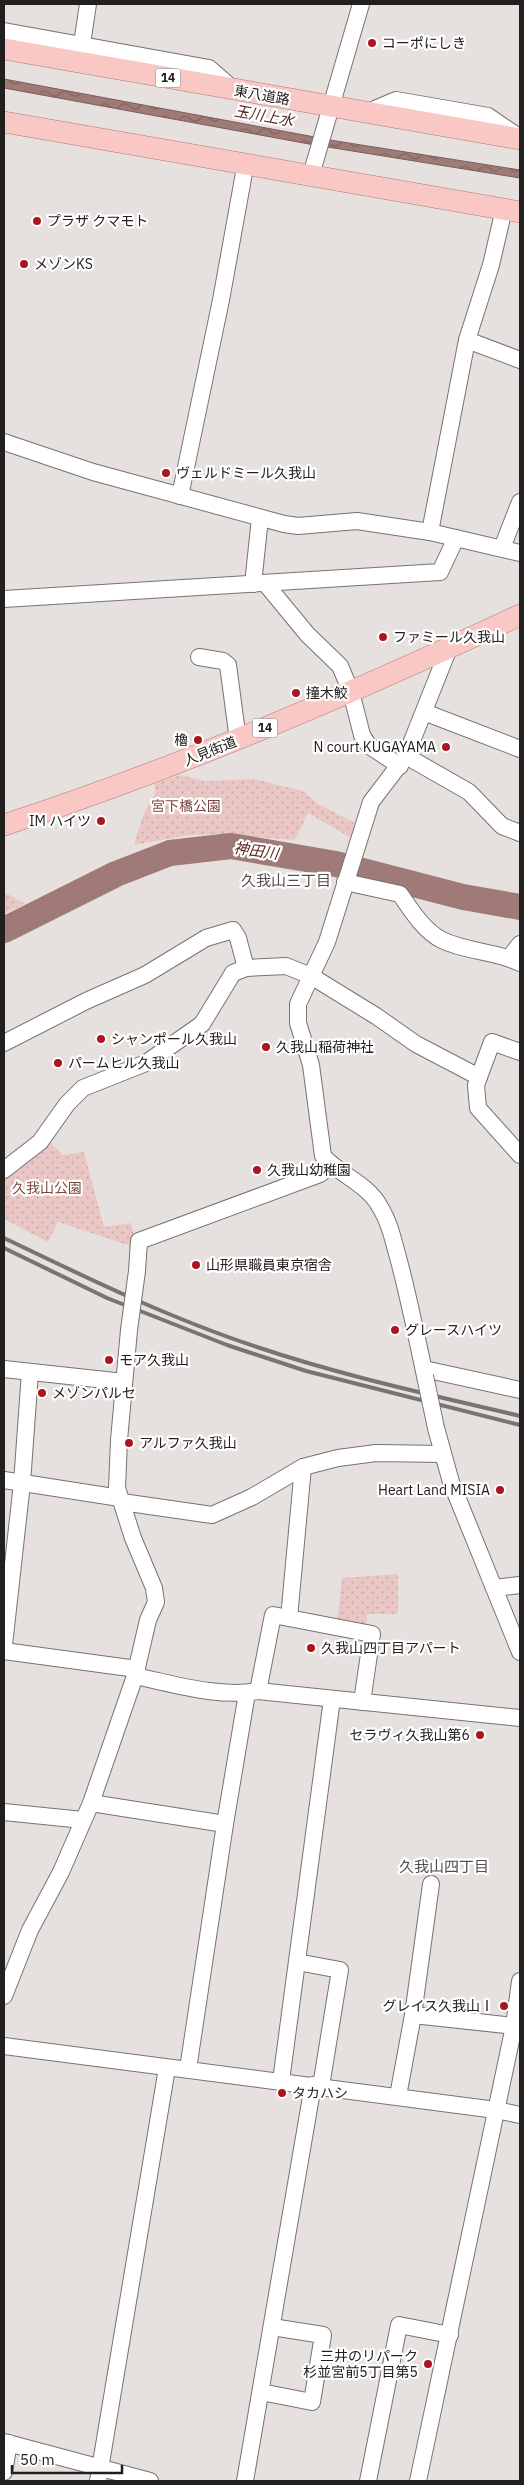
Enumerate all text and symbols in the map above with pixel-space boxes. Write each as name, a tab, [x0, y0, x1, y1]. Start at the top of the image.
place label: コーポにしき	[382, 34, 466, 52]
marker: コーポにしき	[366, 37, 378, 49]
road number: 14	[156, 68, 180, 88]
street label: 東八道路	[233, 81, 291, 109]
water label: 玉川上水	[233, 101, 297, 130]
place label: プラザ クマモト	[47, 212, 148, 230]
marker: プラザ クマモト	[31, 215, 43, 227]
place label: メゾンKS	[34, 255, 93, 273]
marker: メゾンKS	[18, 258, 30, 270]
place label: ヴェルドミール久我山	[176, 464, 316, 482]
marker: ヴェルドミール久我山	[160, 467, 172, 479]
place label: ファミール久我山	[393, 628, 505, 646]
marker: ファミール久我山	[377, 631, 389, 643]
place label: 撞木鮫	[306, 684, 348, 702]
marker: 撞木鮫	[290, 687, 302, 699]
road number: 14	[252, 718, 278, 738]
place label: 櫓	[174, 731, 188, 749]
street label: 人見街道	[181, 732, 239, 770]
marker: 櫓	[192, 734, 204, 746]
place label: N court KUGAYAMA	[313, 738, 436, 756]
marker: N court KUGAYAMA	[440, 741, 452, 753]
park label: 宮下橋公園	[151, 797, 221, 815]
place label: IM ハイツ	[29, 812, 91, 830]
marker: IM ハイツ	[95, 815, 107, 827]
water label: 神田川	[232, 838, 282, 863]
district label: 久我山三丁目	[241, 871, 331, 890]
place label: シャンポール久我山	[111, 1030, 237, 1048]
marker: シャンポール久我山	[95, 1033, 107, 1045]
place label: 久我山稲荷神社	[276, 1038, 374, 1056]
marker: 久我山稲荷神社	[260, 1041, 272, 1053]
place label: パームヒル久我山	[68, 1054, 180, 1072]
marker: パームヒル久我山	[52, 1057, 64, 1069]
place label: 久我山幼稚園	[267, 1161, 351, 1179]
marker: 久我山幼稚園	[251, 1164, 263, 1176]
park label: 久我山公園	[12, 1179, 82, 1197]
place label: 山形県職員東京宿舎	[206, 1256, 332, 1274]
marker: 山形県職員東京宿舎	[190, 1259, 202, 1271]
place label: グレースハイツ	[405, 1321, 502, 1339]
marker: グレースハイツ	[389, 1324, 401, 1336]
place label: モア久我山	[119, 1351, 189, 1369]
marker: モア久我山	[103, 1354, 115, 1366]
place label: メゾンパルセ	[52, 1384, 136, 1402]
marker: メゾンパルセ	[36, 1387, 48, 1399]
place label: アルファ久我山	[139, 1434, 237, 1452]
marker: アルファ久我山	[123, 1437, 135, 1449]
place label: Heart Land MISIA	[378, 1481, 490, 1499]
marker: Heart Land MISIA	[494, 1484, 506, 1496]
place label: 久我山四丁目アパート	[321, 1639, 461, 1657]
marker: 久我山四丁目アパート	[305, 1642, 317, 1654]
place label: セラヴィ久我山第6	[350, 1726, 470, 1744]
marker: セラヴィ久我山第6	[474, 1729, 486, 1741]
district label: 久我山四丁目	[399, 1857, 489, 1876]
place label: グレイス久我山Ⅰ	[382, 1997, 494, 2015]
marker: グレイス久我山Ⅰ	[498, 2000, 510, 2012]
place label: タカハシ	[292, 2084, 348, 2102]
marker: タカハシ	[276, 2087, 288, 2099]
place label: 三井のリパーク 杉並宮前5丁目第5	[303, 2347, 418, 2381]
marker: 三井のリパーク 杉並宮前5丁目第5	[422, 2358, 434, 2370]
scale bar	[12, 2442, 122, 2474]
text: 50 m	[20, 2450, 55, 2469]

